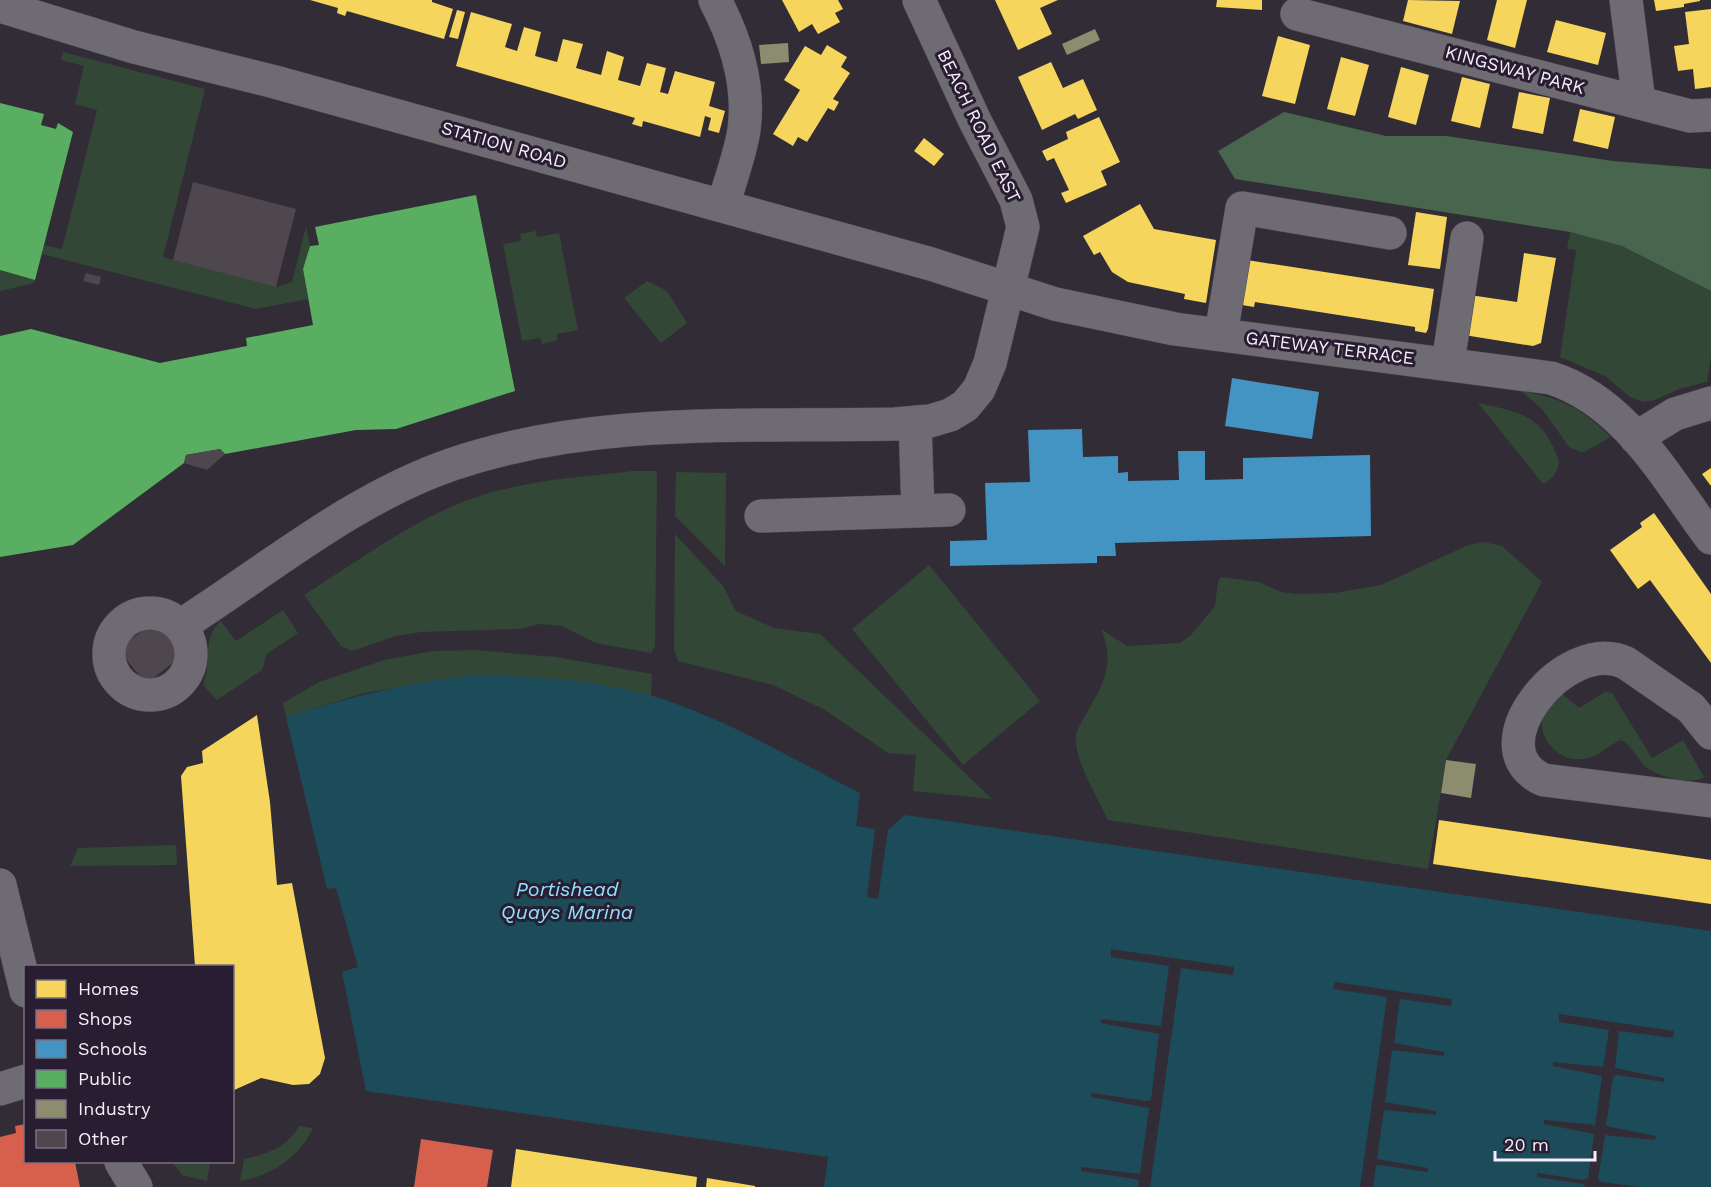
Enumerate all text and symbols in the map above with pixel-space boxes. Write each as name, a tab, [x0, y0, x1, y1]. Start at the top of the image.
street label: KINGSWAY PARK	[1443, 41, 1587, 98]
street label: BEACH ROAD EAST	[933, 46, 1026, 206]
street label: STATION ROAD	[439, 117, 569, 172]
street label: GATEWAY TERRACE	[1245, 327, 1416, 368]
water label: Portishead Quays Marina	[501, 877, 633, 924]
legend	[24, 965, 234, 1163]
text: Homes	[78, 978, 139, 999]
text: Shops	[78, 1008, 132, 1029]
text: Schools	[78, 1038, 147, 1059]
text: Public	[78, 1068, 132, 1089]
text: Industry	[78, 1098, 151, 1119]
scale bar	[1495, 1124, 1596, 1162]
text: Other	[78, 1128, 128, 1149]
text: 20 m	[1504, 1134, 1549, 1155]

